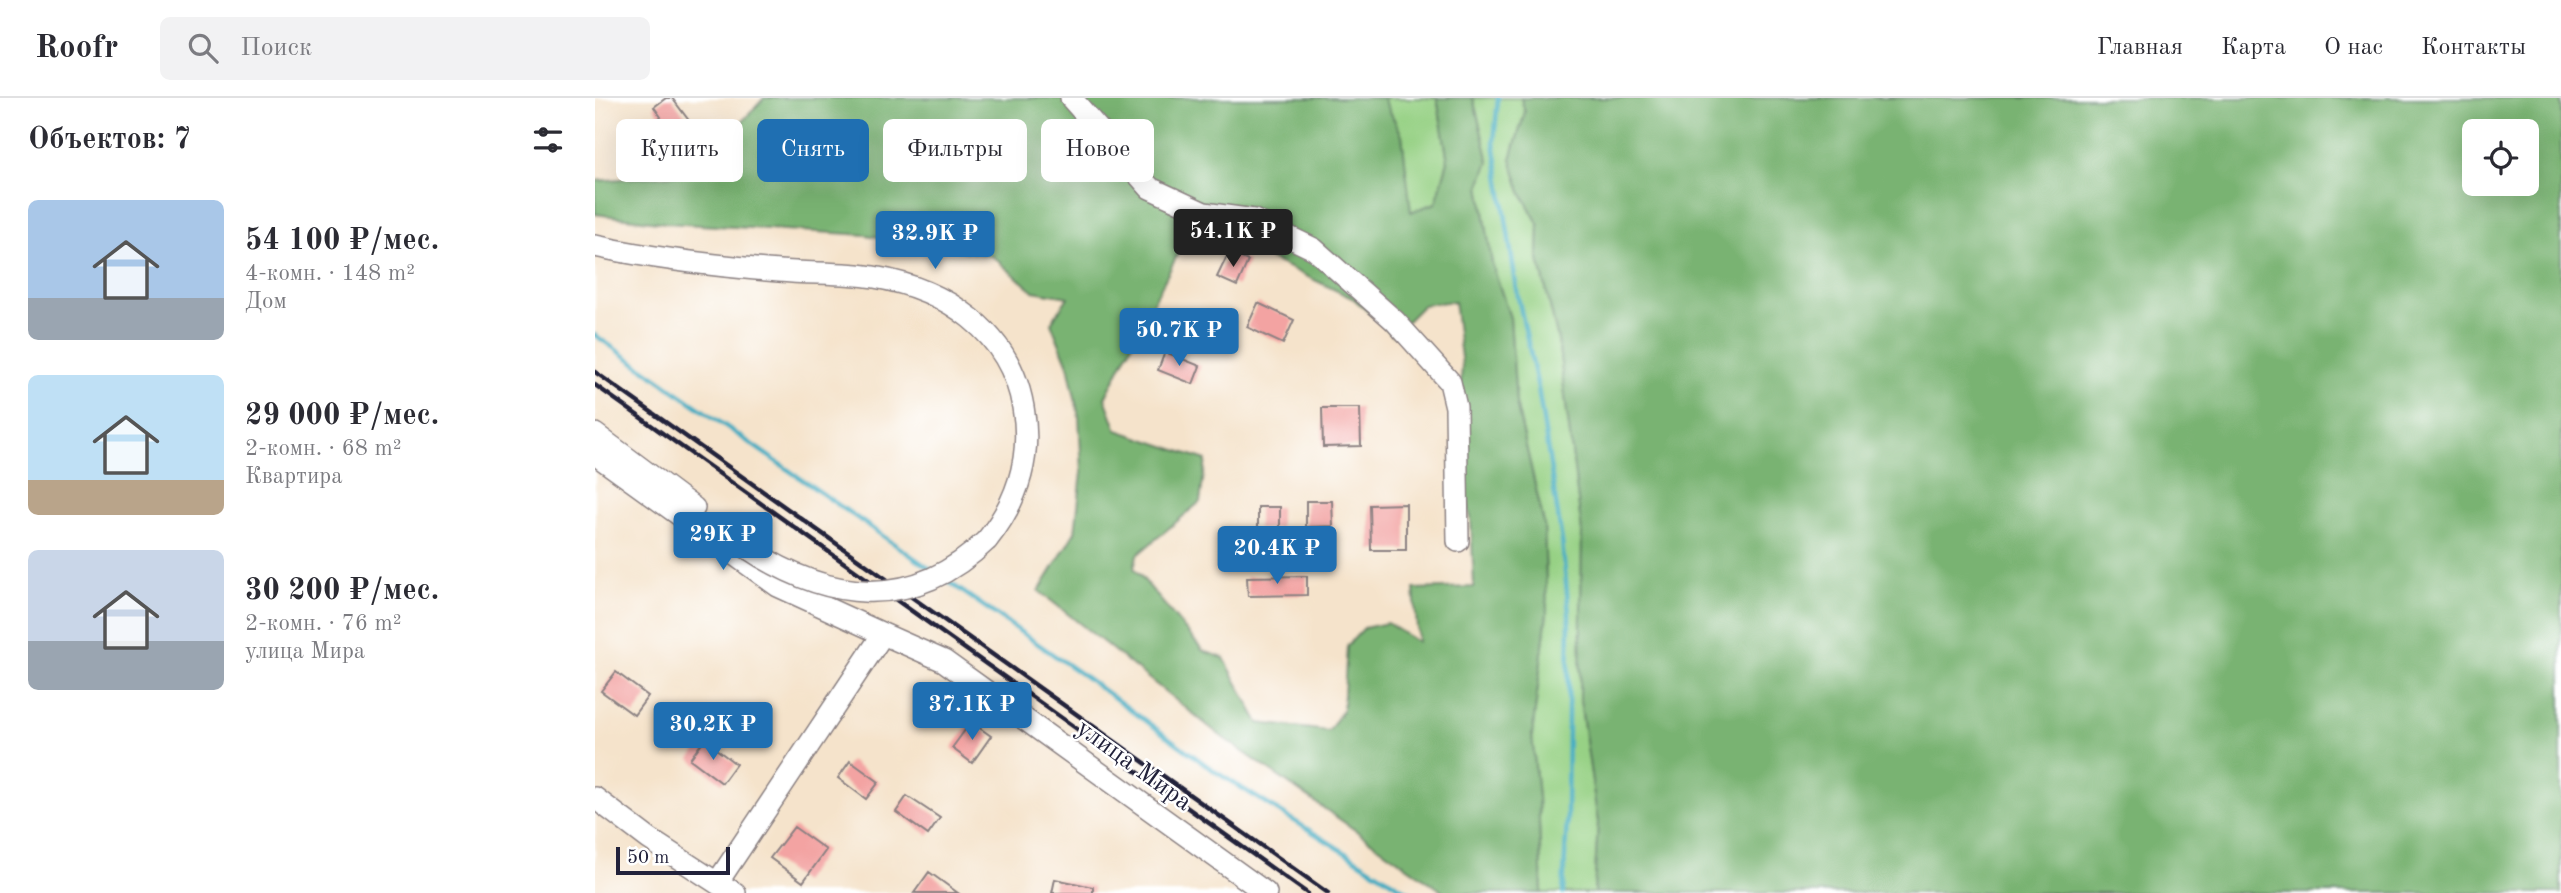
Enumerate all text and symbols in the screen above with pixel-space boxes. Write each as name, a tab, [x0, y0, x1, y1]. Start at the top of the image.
search box	[160, 17, 650, 80]
icon: search	[184, 29, 222, 67]
text: Roofr	[35, 32, 118, 65]
text: Поиск	[240, 35, 312, 61]
text: Главная	[2097, 36, 2183, 60]
text: Карта	[2221, 36, 2286, 60]
text: О нас	[2324, 36, 2383, 60]
text: Контакты	[2421, 36, 2526, 60]
chip: Купить	[616, 119, 743, 182]
chip: Снять	[757, 119, 869, 182]
chip: Фильтры	[883, 119, 1027, 182]
chip: Новое	[1041, 119, 1154, 182]
map controls	[2462, 119, 2539, 196]
button: locate	[2462, 119, 2539, 196]
icon: filters	[529, 121, 567, 159]
text: Объектов: 7	[28, 125, 191, 155]
pin: 54.1K ₽	[1168, 209, 1298, 269]
pin: 32.9K ₽	[870, 212, 1000, 271]
text: 54.1K ₽	[1190, 220, 1276, 243]
text: 32.9K ₽	[892, 222, 978, 245]
text: 54 100 ₽/мес.	[245, 226, 439, 256]
icon: home	[84, 228, 168, 312]
text: 4-комн. · 148 m²	[245, 262, 415, 285]
text: Дом	[245, 290, 287, 313]
pin: 50.7K ₽	[1114, 308, 1244, 368]
text: 50.7K ₽	[1136, 319, 1222, 342]
text: 29 000 ₽/мес.	[245, 401, 439, 431]
icon: home	[84, 403, 168, 487]
text: 2-комн. · 68 m²	[245, 437, 402, 460]
text: Квартира	[245, 465, 343, 488]
pin: 29K ₽	[674, 512, 772, 572]
text: 29K ₽	[690, 523, 756, 546]
pin: 20.4K ₽	[1212, 526, 1342, 586]
text: 20.4K ₽	[1234, 537, 1320, 560]
text: 30 200 ₽/мес.	[245, 576, 439, 606]
icon: home	[84, 578, 168, 662]
text: 2-комн. · 76 m²	[245, 612, 402, 635]
text: улица Мира	[245, 640, 365, 663]
pin: 37.1K ₽	[907, 682, 1037, 742]
text: 37.1K ₽	[929, 693, 1015, 716]
pin: 30.2K ₽	[648, 702, 778, 762]
text: 30.2K ₽	[670, 713, 756, 736]
street label: улица Мира	[1071, 715, 1197, 816]
scale bar	[616, 844, 730, 876]
text: 50 m	[627, 849, 669, 868]

